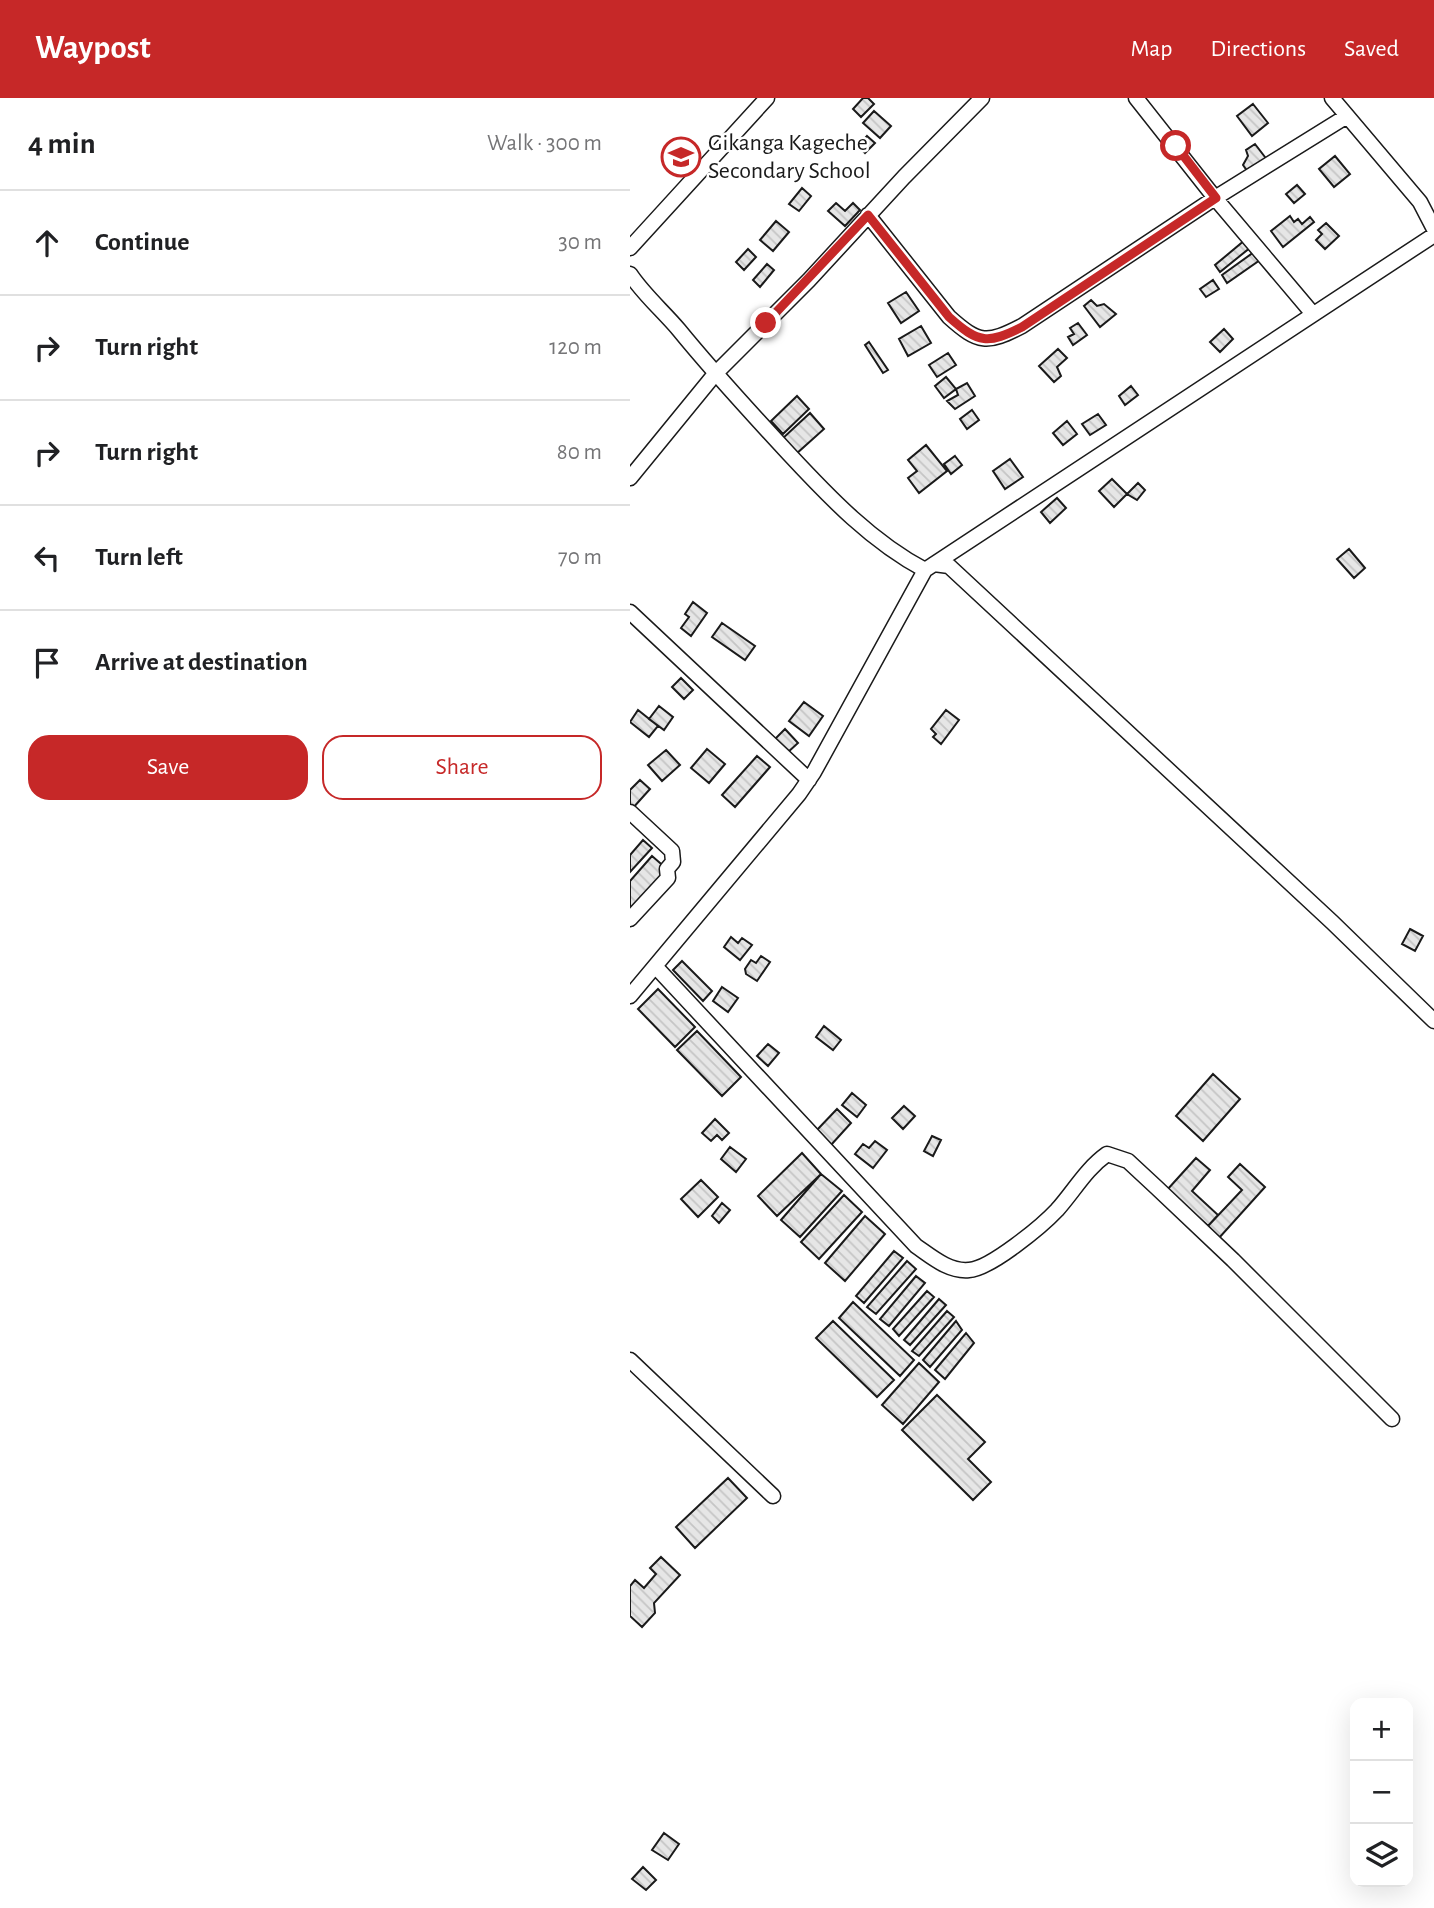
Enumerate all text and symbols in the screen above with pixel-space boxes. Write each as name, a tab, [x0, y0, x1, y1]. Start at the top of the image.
text: Waypost	[35, 32, 151, 65]
text: Map	[1130, 37, 1172, 61]
text: Directions	[1210, 37, 1306, 61]
text: Saved	[1344, 37, 1399, 61]
text: 4 min	[28, 129, 96, 159]
route start	[1160, 130, 1191, 161]
place label: Gikanga Kageche Secondary School	[708, 131, 871, 183]
text: Walk · 300 m	[487, 132, 602, 155]
school or university icon: Gikanga Kageche Secondary School	[660, 136, 702, 178]
icon: ahead	[28, 224, 66, 262]
text: Continue	[95, 229, 190, 255]
text: 30 m	[558, 231, 602, 254]
route end	[750, 307, 781, 338]
icon: right	[28, 329, 66, 367]
text: Turn right	[95, 334, 198, 360]
text: 120 m	[549, 336, 602, 359]
icon: right	[28, 434, 66, 472]
text: Turn right	[95, 439, 198, 465]
text: 80 m	[557, 441, 602, 464]
icon: left	[28, 539, 66, 577]
text: Turn left	[95, 544, 183, 570]
text: 70 m	[558, 546, 602, 569]
icon: arrive	[28, 644, 66, 682]
text: Arrive at destination	[95, 649, 308, 675]
button: Save	[28, 735, 308, 800]
button: Share	[322, 735, 602, 800]
map controls	[1350, 1698, 1413, 1887]
button: +	[1350, 1698, 1413, 1761]
button: −	[1350, 1761, 1413, 1824]
button: layers	[1350, 1824, 1413, 1887]

